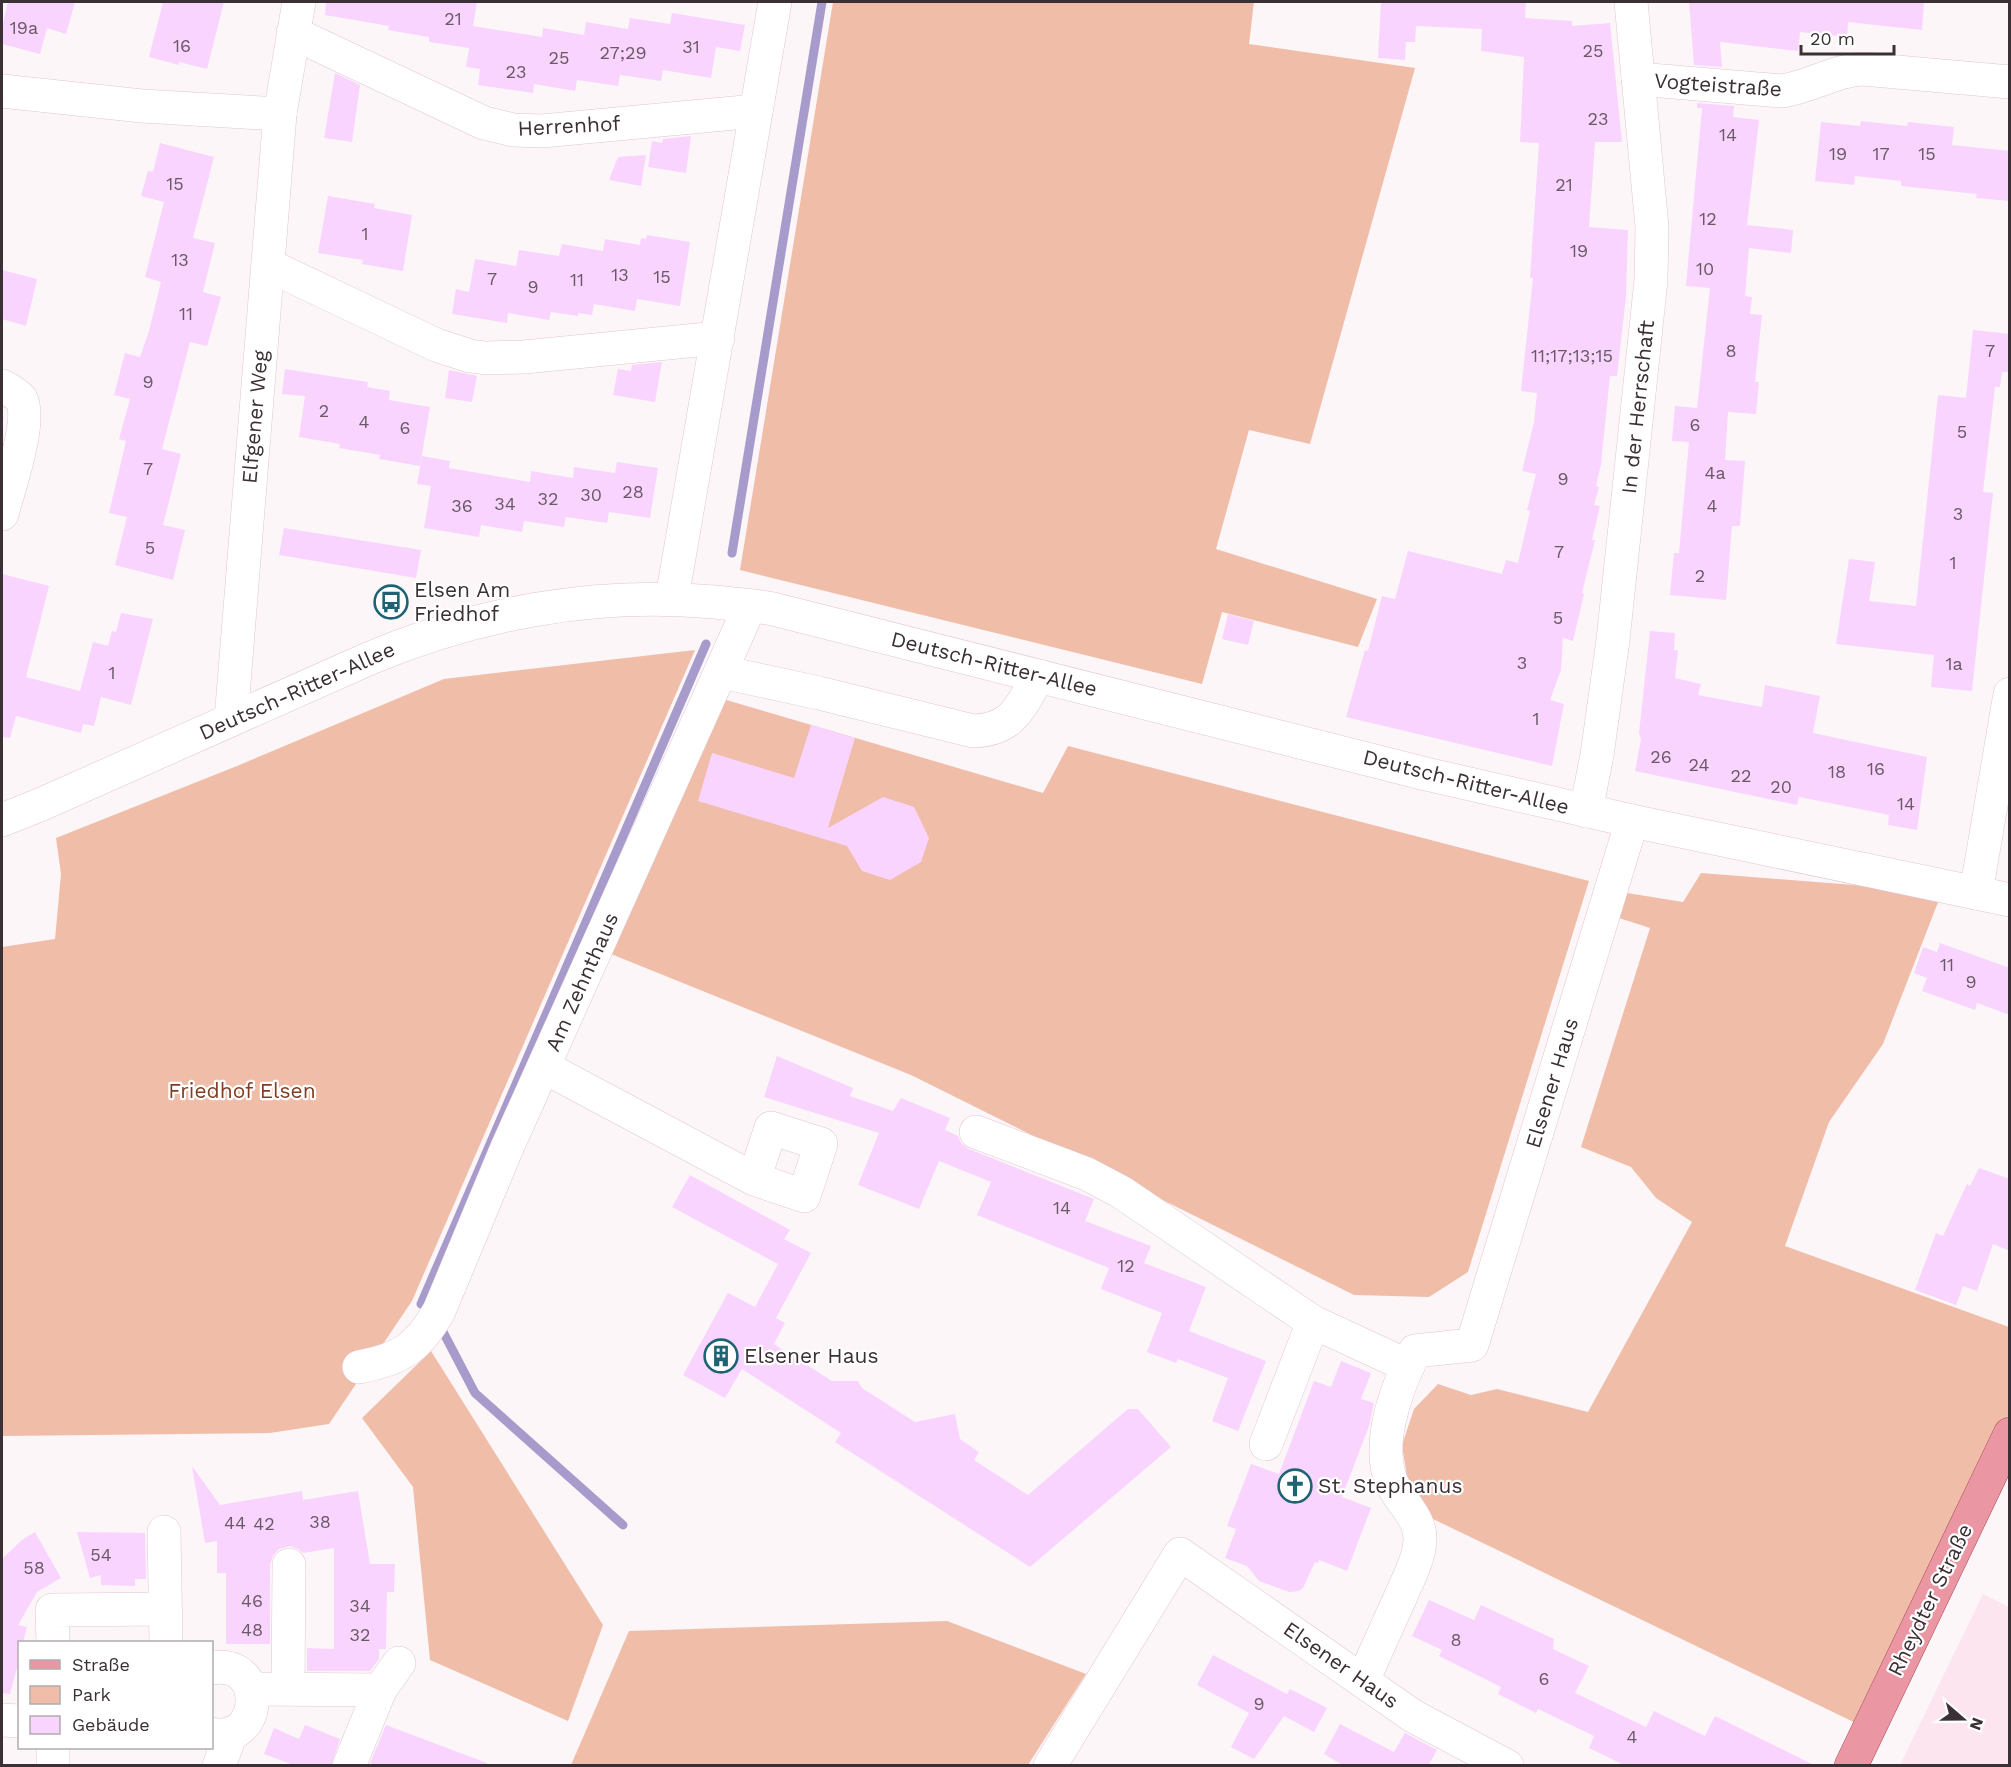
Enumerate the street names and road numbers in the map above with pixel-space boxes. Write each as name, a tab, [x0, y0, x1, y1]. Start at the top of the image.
street label: Vogteistraße	[1653, 68, 1783, 101]
street label: Herrenhof	[517, 110, 621, 141]
street label: In der Herrschaft	[1616, 319, 1659, 495]
street label: Elfgener Weg	[236, 348, 273, 485]
street label: Deutsch-Ritter-Allee	[888, 626, 1100, 701]
street label: Deutsch-Ritter-Allee	[195, 636, 399, 745]
street label: Deutsch-Ritter-Allee	[1360, 744, 1572, 819]
street label: Am Zehnthaus	[540, 908, 623, 1055]
street label: Elsener Haus	[1520, 1015, 1583, 1151]
street label: Rheydter Straße	[1882, 1520, 1977, 1680]
street label: Elsener Haus	[1279, 1616, 1404, 1713]

